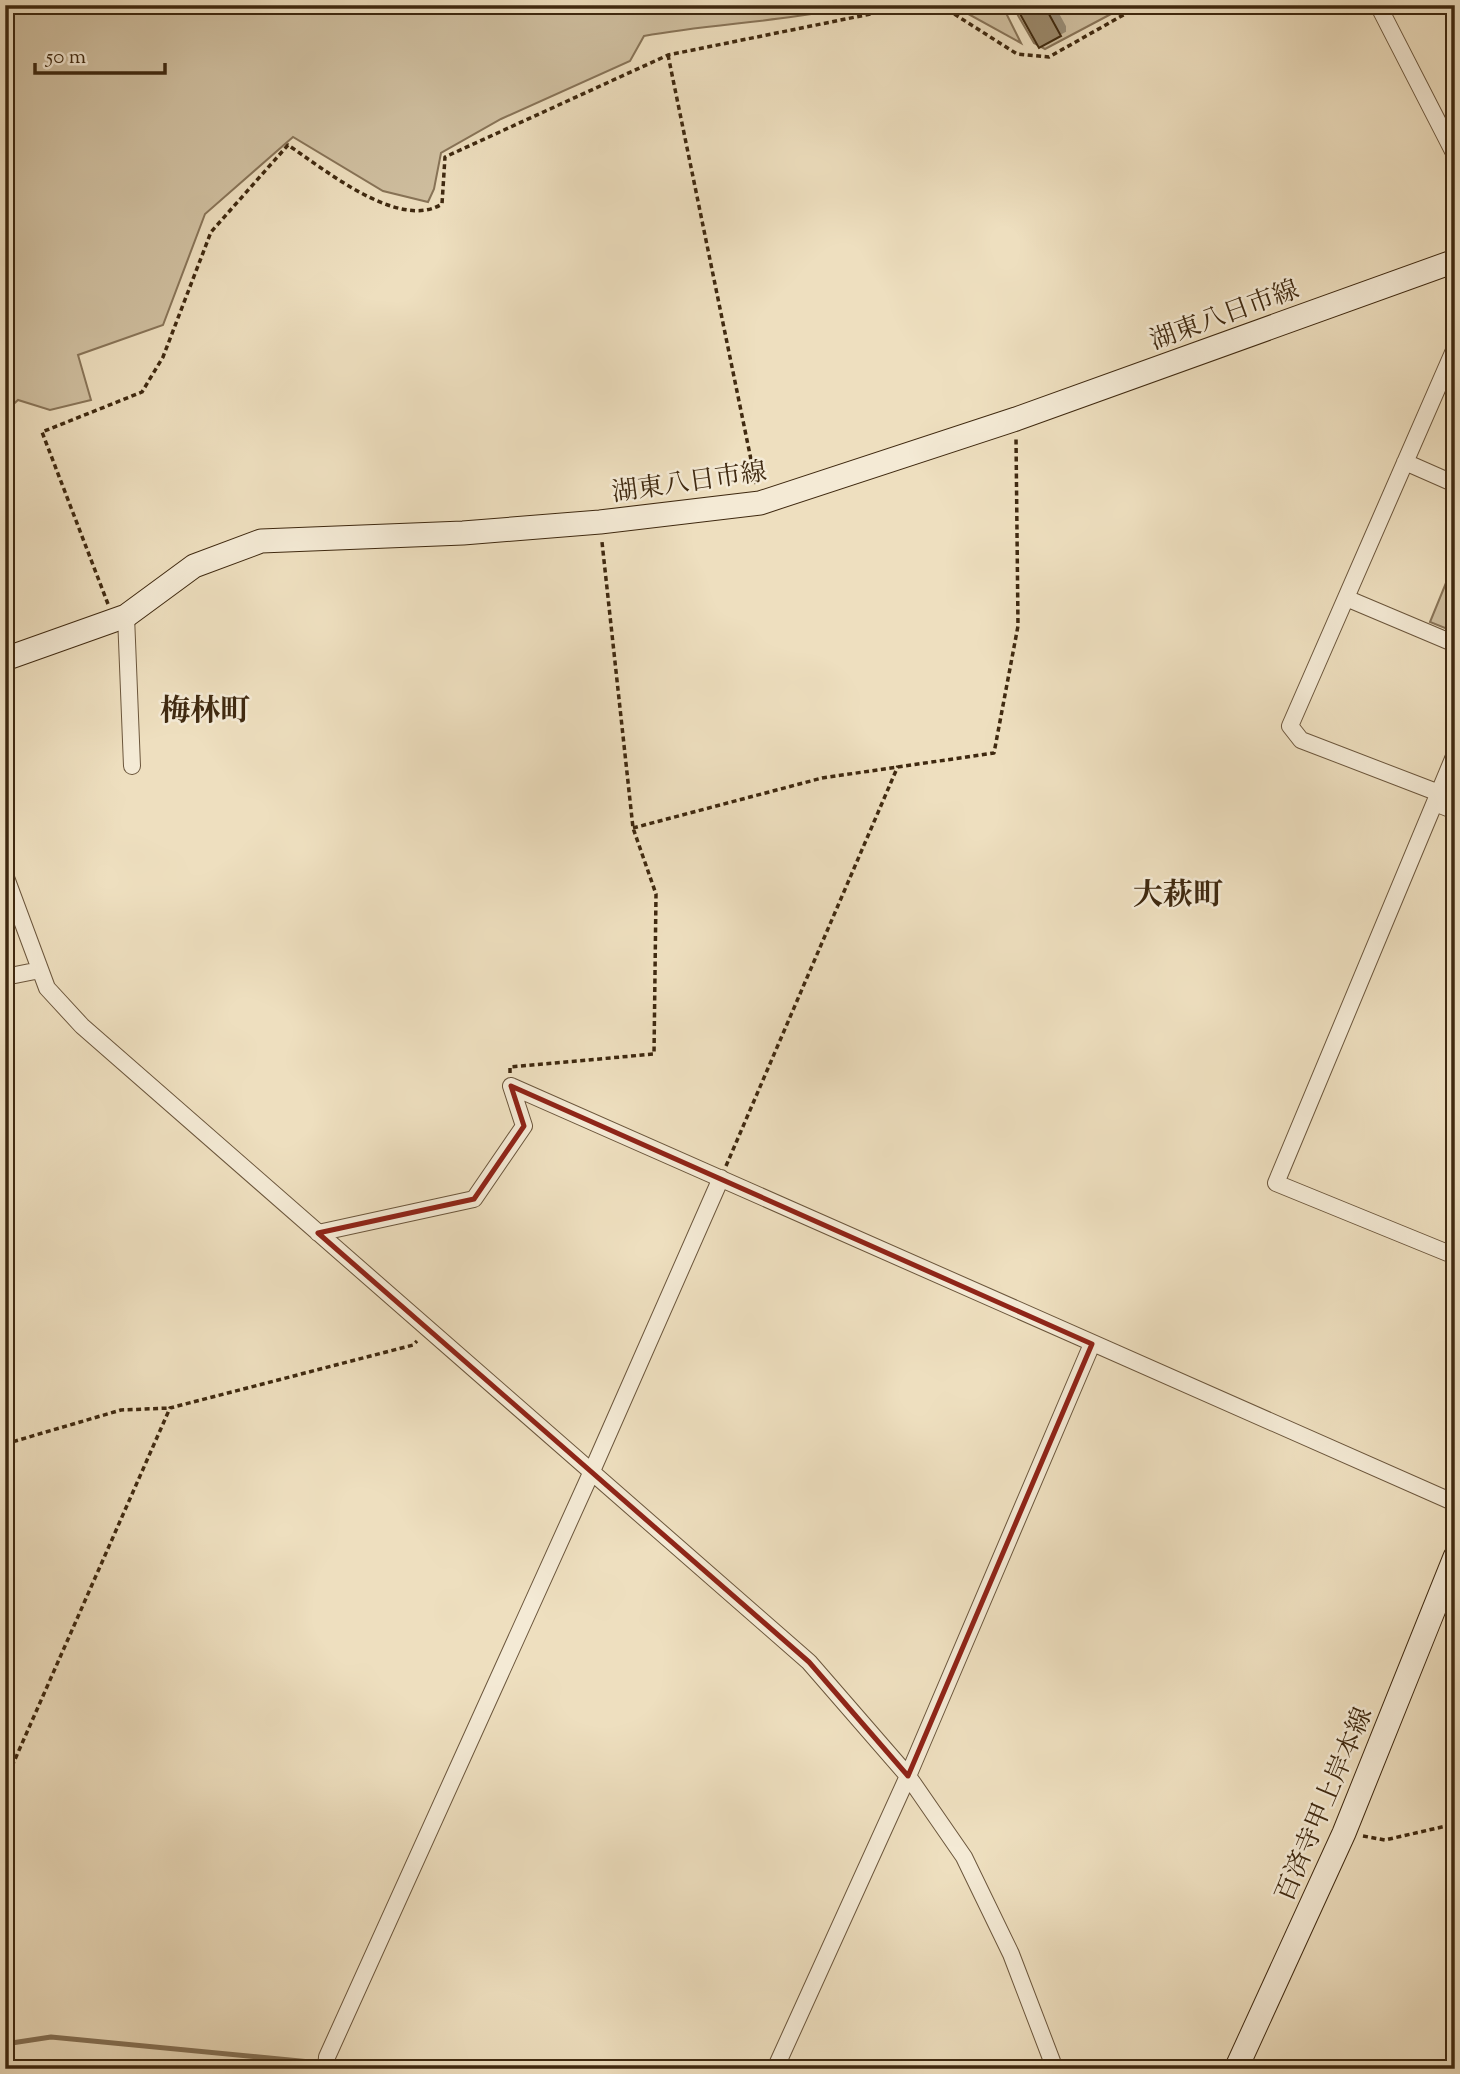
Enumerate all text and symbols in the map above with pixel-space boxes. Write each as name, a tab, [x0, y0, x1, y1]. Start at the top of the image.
scale bar	[35, 32, 164, 76]
text: 50 m	[45, 43, 86, 73]
street label: 湖東八日市線	[1145, 272, 1304, 360]
street label: 湖東八日市線	[610, 454, 769, 513]
district label: 梅林町	[160, 691, 250, 734]
district label: 大萩町	[1133, 875, 1223, 918]
street label: 百済寺甲上岸本線	[1268, 1702, 1383, 1908]

